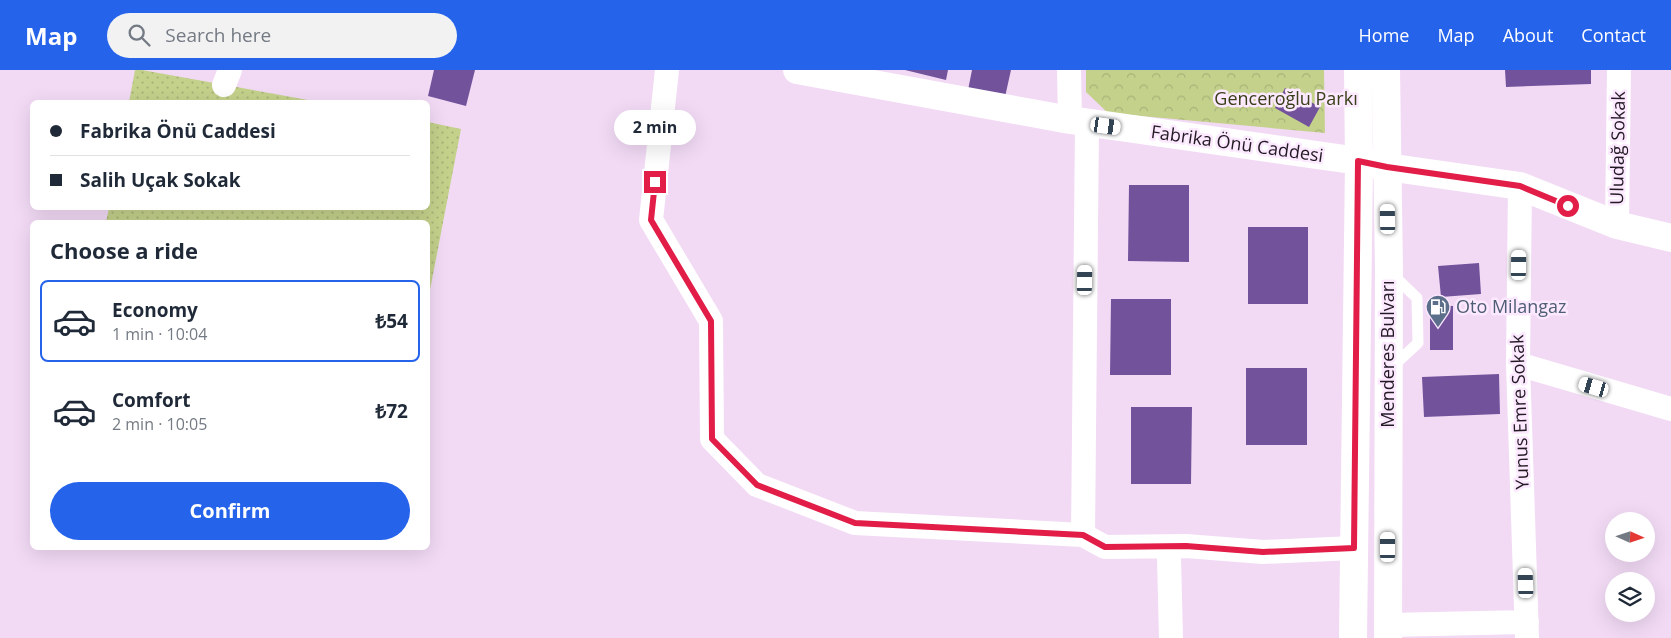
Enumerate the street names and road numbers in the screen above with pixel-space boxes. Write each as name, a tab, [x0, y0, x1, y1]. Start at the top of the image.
street label: Uludağ Sokak	[1604, 90, 1630, 205]
street label: Fabrika Önü Caddesi	[1149, 119, 1325, 167]
street label: Menderes Bulvarı	[1375, 280, 1399, 428]
street label: Yunus Emre Sokak	[1504, 334, 1534, 490]

